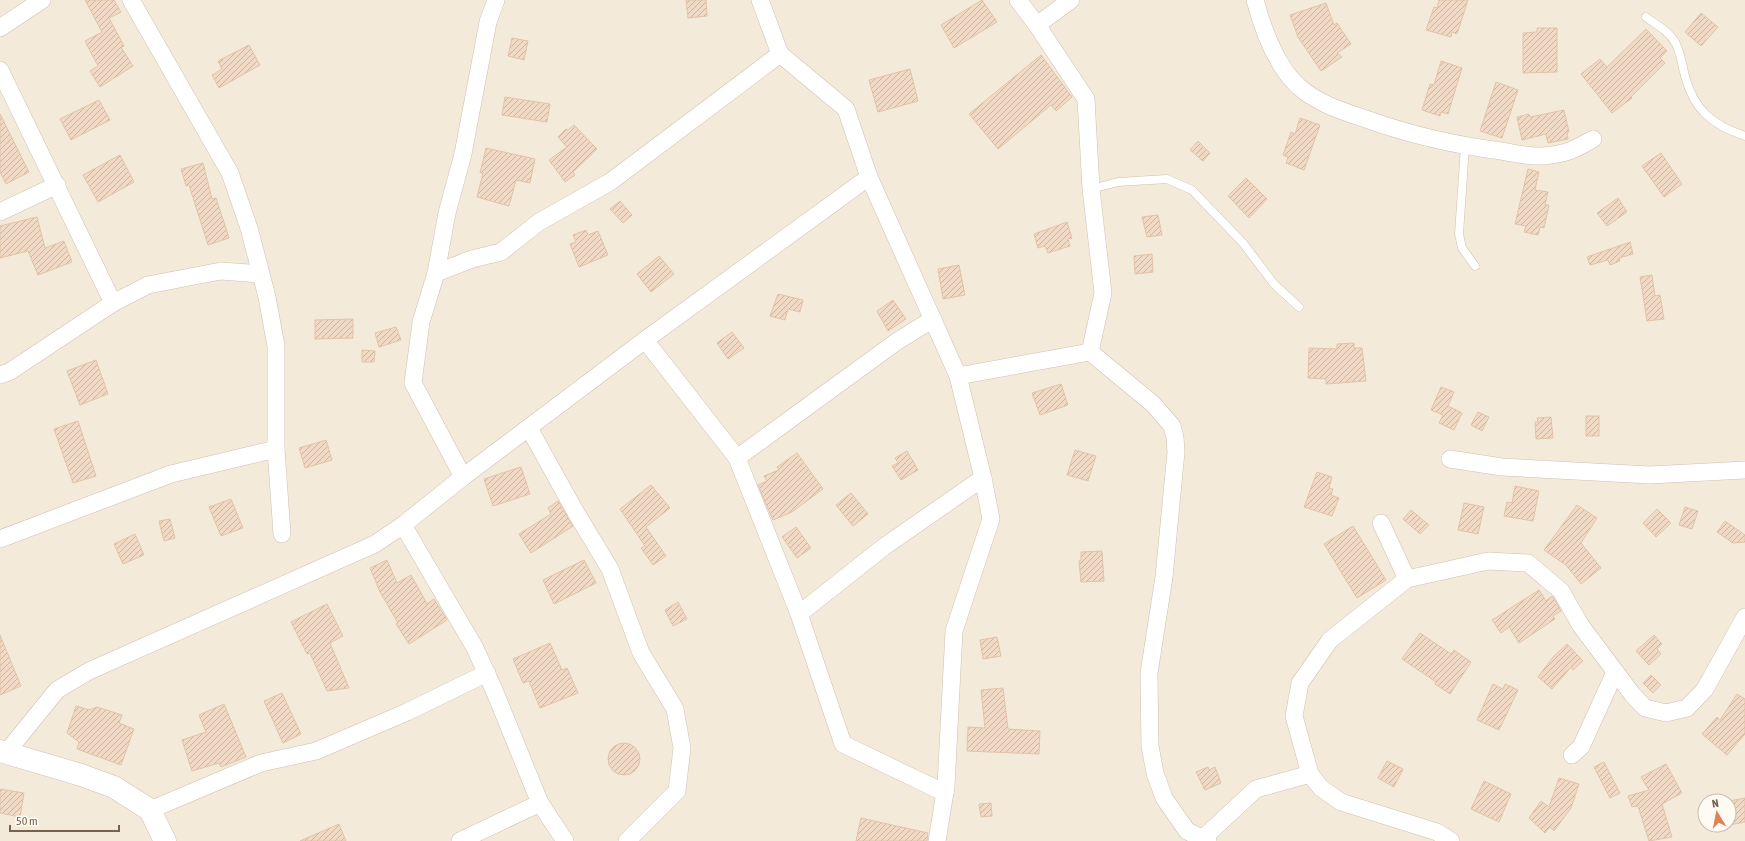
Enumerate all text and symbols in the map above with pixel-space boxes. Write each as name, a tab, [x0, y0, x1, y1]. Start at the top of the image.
north arrow	[1697, 793, 1737, 833]
text: N	[1711, 797, 1720, 810]
scale bar	[10, 807, 119, 833]
text: 50 m	[16, 814, 38, 828]

